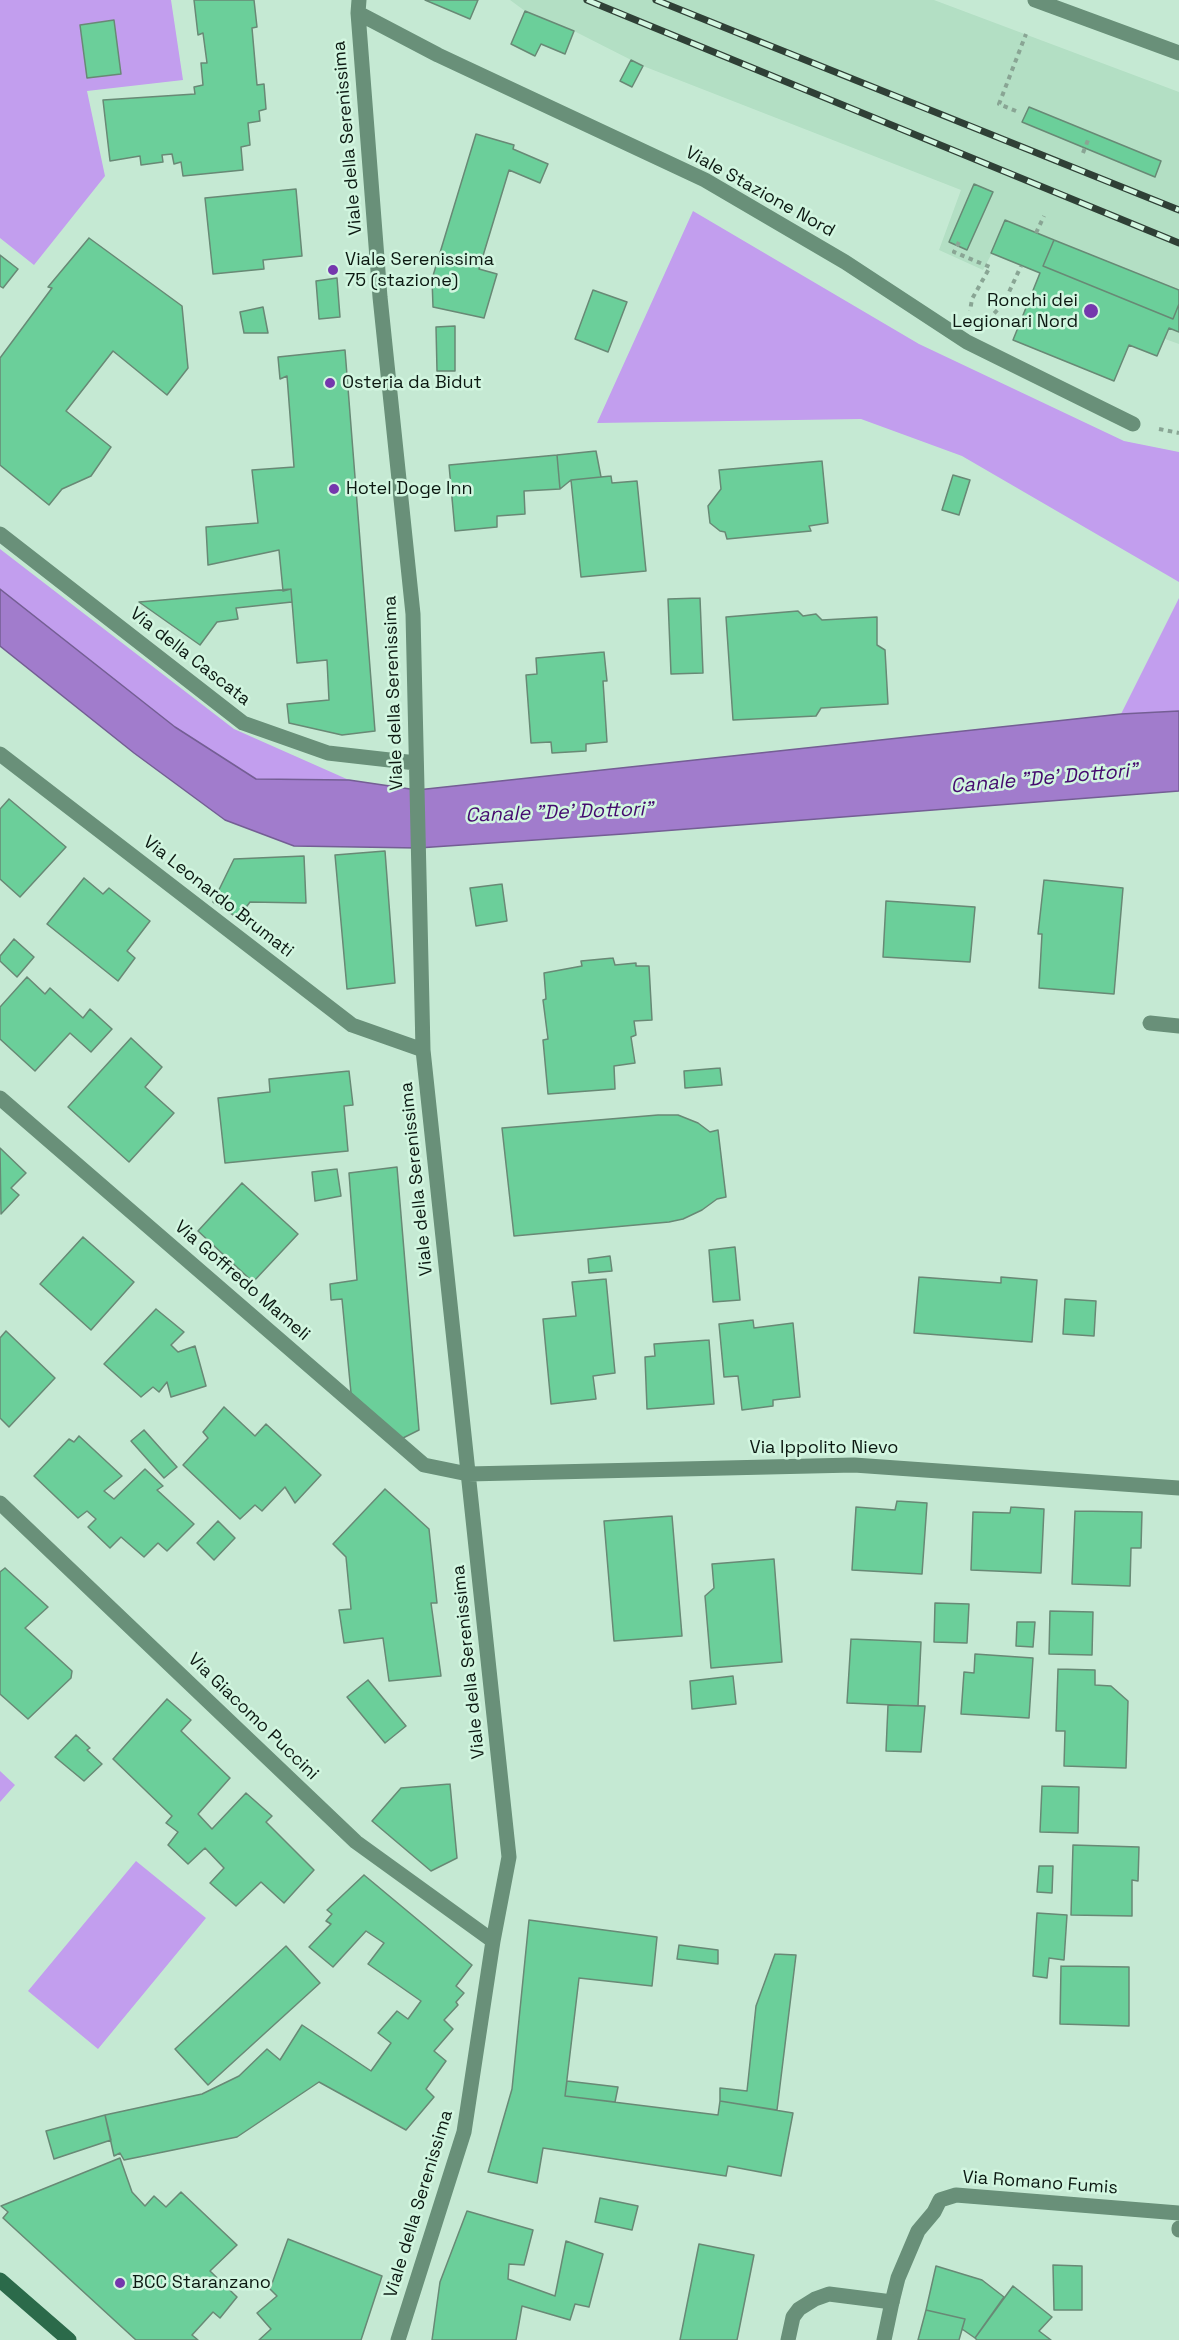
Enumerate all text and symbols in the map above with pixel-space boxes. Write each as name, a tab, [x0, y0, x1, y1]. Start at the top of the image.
street label: Viale della Serenissima	[329, 40, 367, 236]
street label: Viale Stazione Nord	[681, 142, 839, 242]
place label: Viale Serenissima 75 (stazione)	[345, 249, 494, 292]
marker: Viale Serenissima 75 (stazione)	[326, 263, 340, 277]
place label: Ronchi dei Legionari Nord	[952, 290, 1078, 332]
marker: Ronchi dei Legionari Nord	[1082, 302, 1100, 320]
place label: Osteria da Bidut	[342, 372, 482, 394]
marker: Osteria da Bidut	[323, 376, 337, 390]
place label: Hotel Doge Inn	[346, 478, 473, 500]
marker: Hotel Doge Inn	[327, 482, 341, 496]
street label: Viale della Serenissima	[380, 595, 408, 791]
street label: Via della Cascata	[125, 603, 255, 711]
water label: Canale "De' Dottori"	[949, 759, 1139, 799]
water label: Canale "De' Dottori"	[465, 798, 653, 828]
street label: Via Leonardo Brumati	[138, 832, 298, 962]
street label: Viale della Serenissima	[396, 1081, 438, 1277]
street label: Via Goffredo Mameli	[170, 1216, 314, 1346]
street label: Via Ippolito Nievo	[750, 1437, 898, 1459]
street label: Viale della Serenissima	[448, 1564, 490, 1760]
street label: Via Giacomo Puccini	[183, 1649, 323, 1785]
street label: Viale della Serenissima	[380, 2108, 458, 2300]
street label: Via Romano Fumis	[962, 2167, 1118, 2199]
place label: BCC Staranzano	[132, 2272, 271, 2294]
marker: BCC Staranzano	[113, 2276, 127, 2290]

